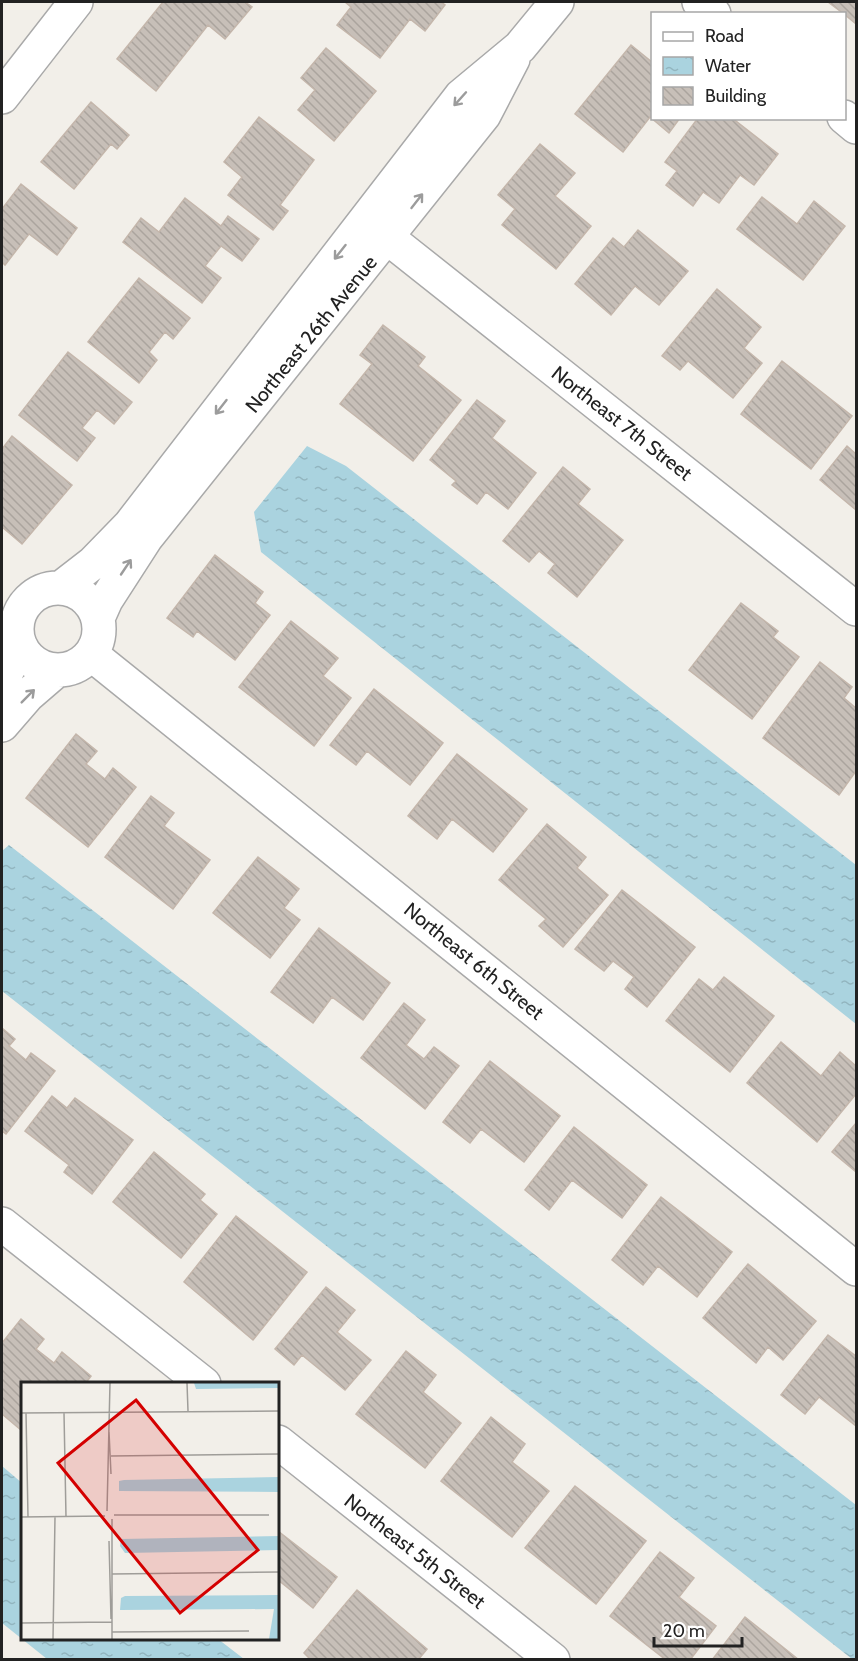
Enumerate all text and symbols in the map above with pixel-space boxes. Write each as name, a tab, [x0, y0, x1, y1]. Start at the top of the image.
legend	[651, 12, 846, 120]
text: Road	[705, 25, 744, 47]
text: Water	[705, 55, 751, 77]
text: Building	[705, 85, 767, 107]
one-way arrow	[453, 91, 467, 106]
one-way arrow	[411, 193, 424, 209]
one-way arrow	[334, 244, 346, 260]
street label: Northeast 26th Avenue	[240, 251, 382, 417]
street label: Northeast 7th Street	[547, 361, 697, 485]
one-way arrow	[214, 398, 227, 414]
one-way arrow	[120, 559, 132, 576]
one-way arrow	[21, 689, 35, 704]
street label: Northeast 6th Street	[399, 897, 549, 1025]
inset map	[21, 1382, 279, 1640]
street label: Northeast 5th Street	[340, 1488, 490, 1614]
scale bar	[654, 1610, 742, 1648]
text: 20 m	[663, 1620, 705, 1642]

